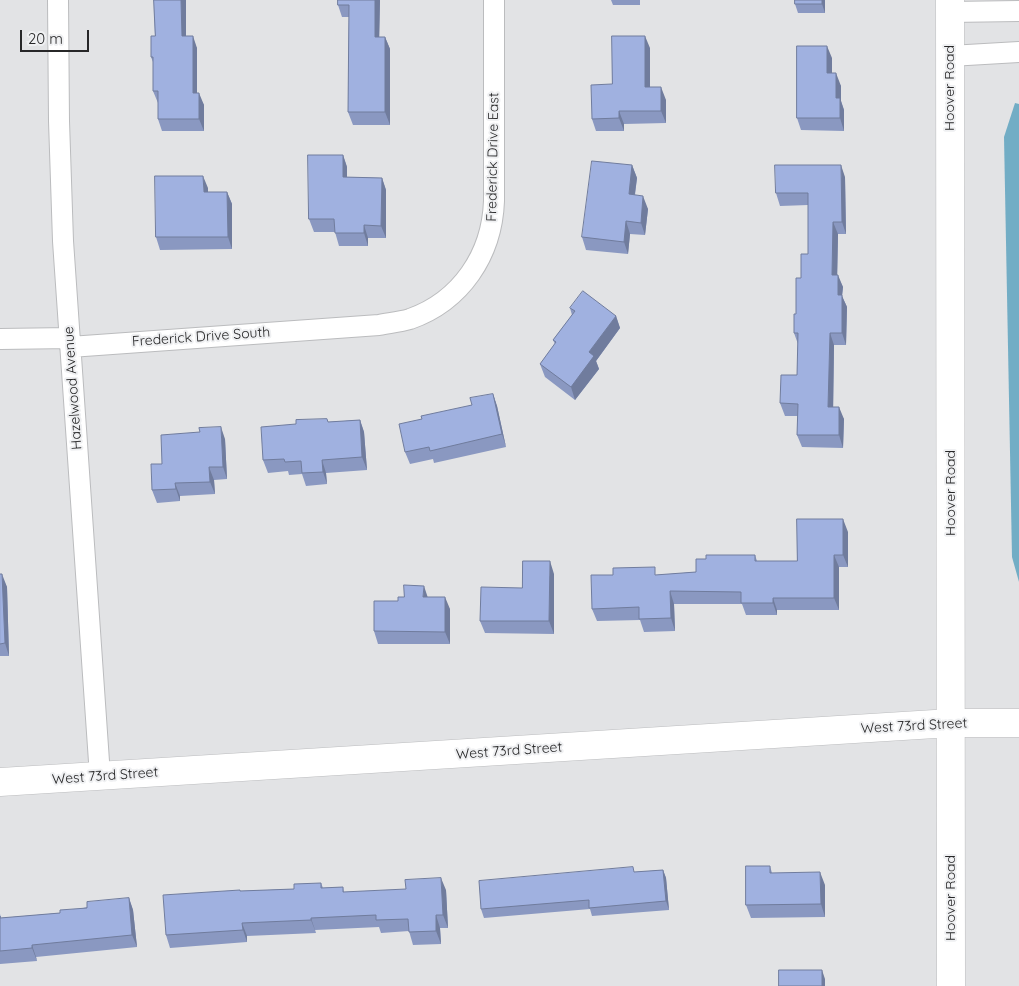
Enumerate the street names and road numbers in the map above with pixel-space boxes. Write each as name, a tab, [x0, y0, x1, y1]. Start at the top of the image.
street label: Hoover Road	[942, 45, 958, 131]
street label: Frederick Drive East	[483, 92, 503, 222]
street label: Frederick Drive South	[131, 324, 271, 350]
street label: Hazelwood Avenue	[60, 326, 86, 450]
street label: Hoover Road	[943, 450, 959, 536]
street label: West 73rd Street	[860, 715, 968, 737]
street label: West 73rd Street	[455, 739, 563, 763]
street label: West 73rd Street	[51, 764, 159, 788]
street label: Hoover Road	[943, 855, 959, 941]

